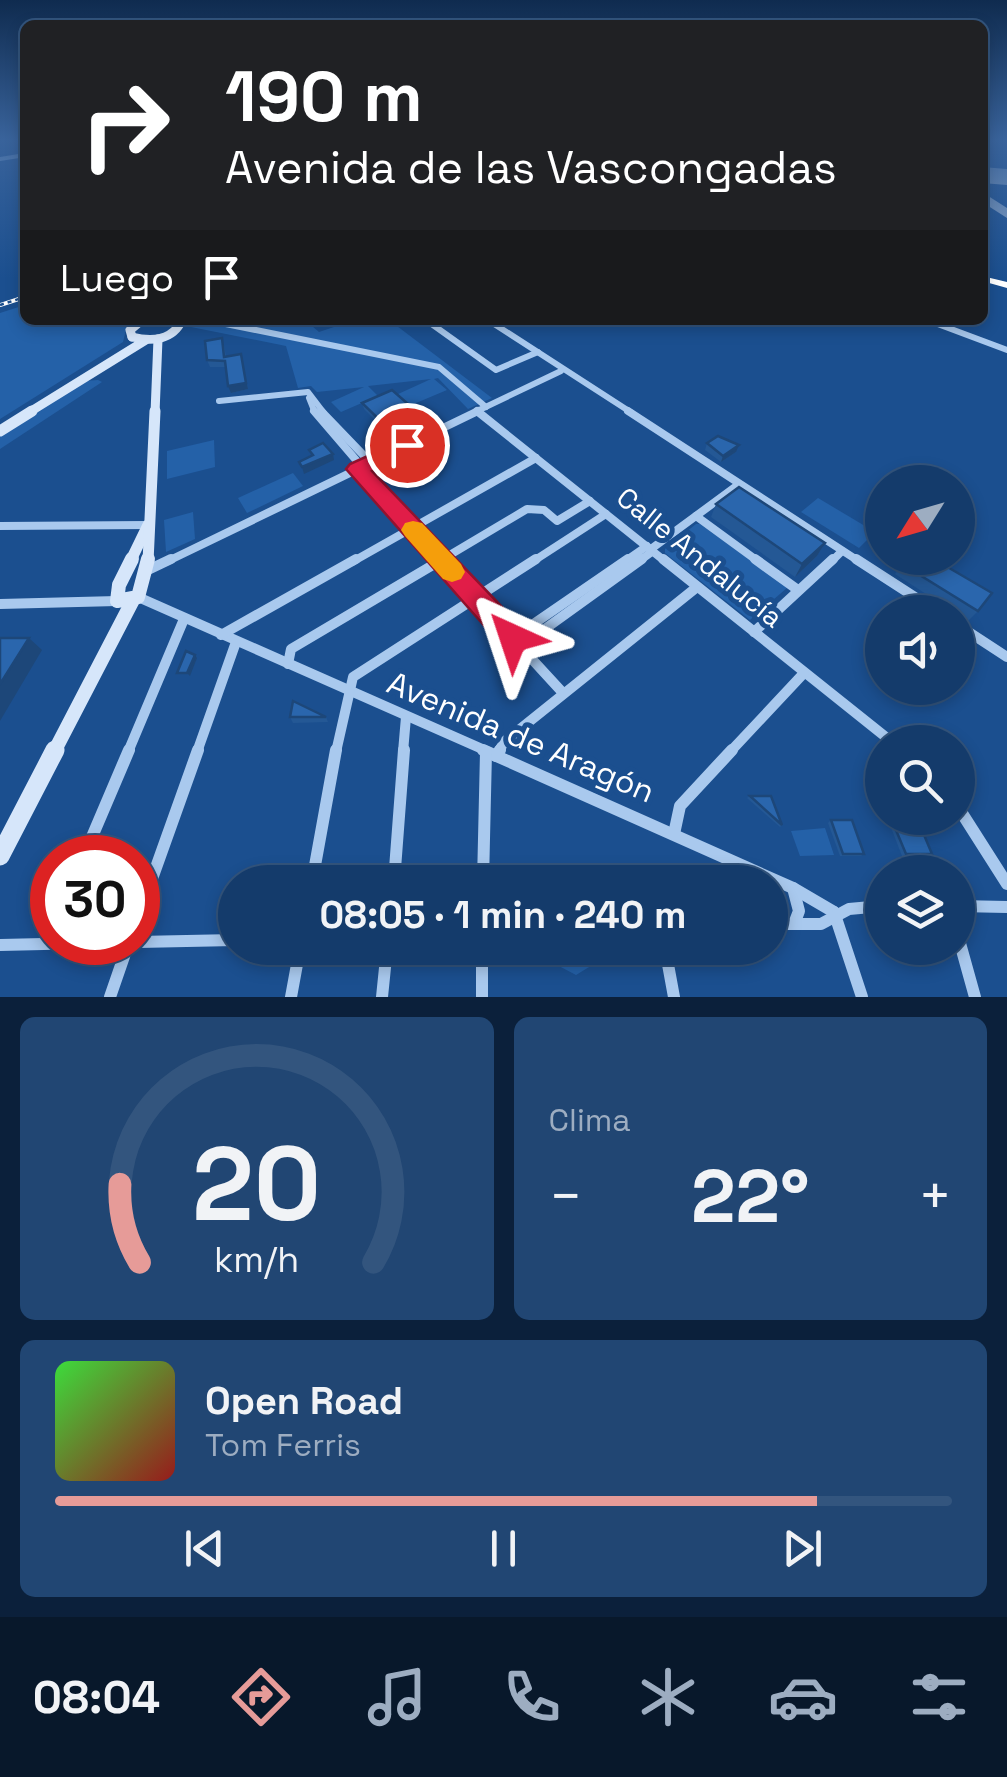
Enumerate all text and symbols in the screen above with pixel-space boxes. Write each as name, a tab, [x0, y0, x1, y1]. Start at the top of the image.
text: 190 m	[225, 52, 423, 141]
icon: right	[60, 60, 190, 190]
text: Avenida de las Vascongadas	[225, 139, 837, 196]
icon: arrive	[194, 250, 249, 305]
text: Luego	[60, 254, 174, 302]
pin	[365, 403, 450, 488]
icon: arrive	[380, 418, 435, 473]
north arrow	[865, 465, 975, 575]
map controls	[865, 465, 975, 965]
street label: Calle Andalucía	[609, 479, 791, 635]
position arrow	[461, 586, 565, 690]
button: sound	[865, 595, 975, 705]
street label: Avenida de Aragón	[381, 663, 661, 811]
button: search	[865, 725, 975, 835]
speed limit sign: 30	[30, 835, 160, 965]
button: layers	[865, 855, 975, 965]
text: 08:05 · 1 min · 240 m	[319, 891, 687, 939]
text: Clima	[549, 1100, 631, 1140]
text: 20	[192, 1118, 321, 1250]
text: 22°	[691, 1148, 810, 1244]
text: −	[549, 1161, 583, 1231]
text: +	[918, 1161, 952, 1231]
text: km/h	[214, 1237, 299, 1282]
text: Open Road	[205, 1377, 403, 1425]
text: Tom Ferris	[205, 1425, 361, 1465]
icon: previous	[177, 1521, 232, 1576]
icon: pause	[476, 1521, 531, 1576]
icon: next	[775, 1521, 830, 1576]
icon: directions	[226, 1662, 296, 1732]
icon: music	[362, 1662, 432, 1732]
icon: phone	[497, 1662, 567, 1732]
icon: climate	[633, 1662, 703, 1732]
icon: car	[768, 1662, 838, 1732]
icon: filters	[904, 1662, 974, 1732]
text: 08:04	[33, 1669, 160, 1726]

